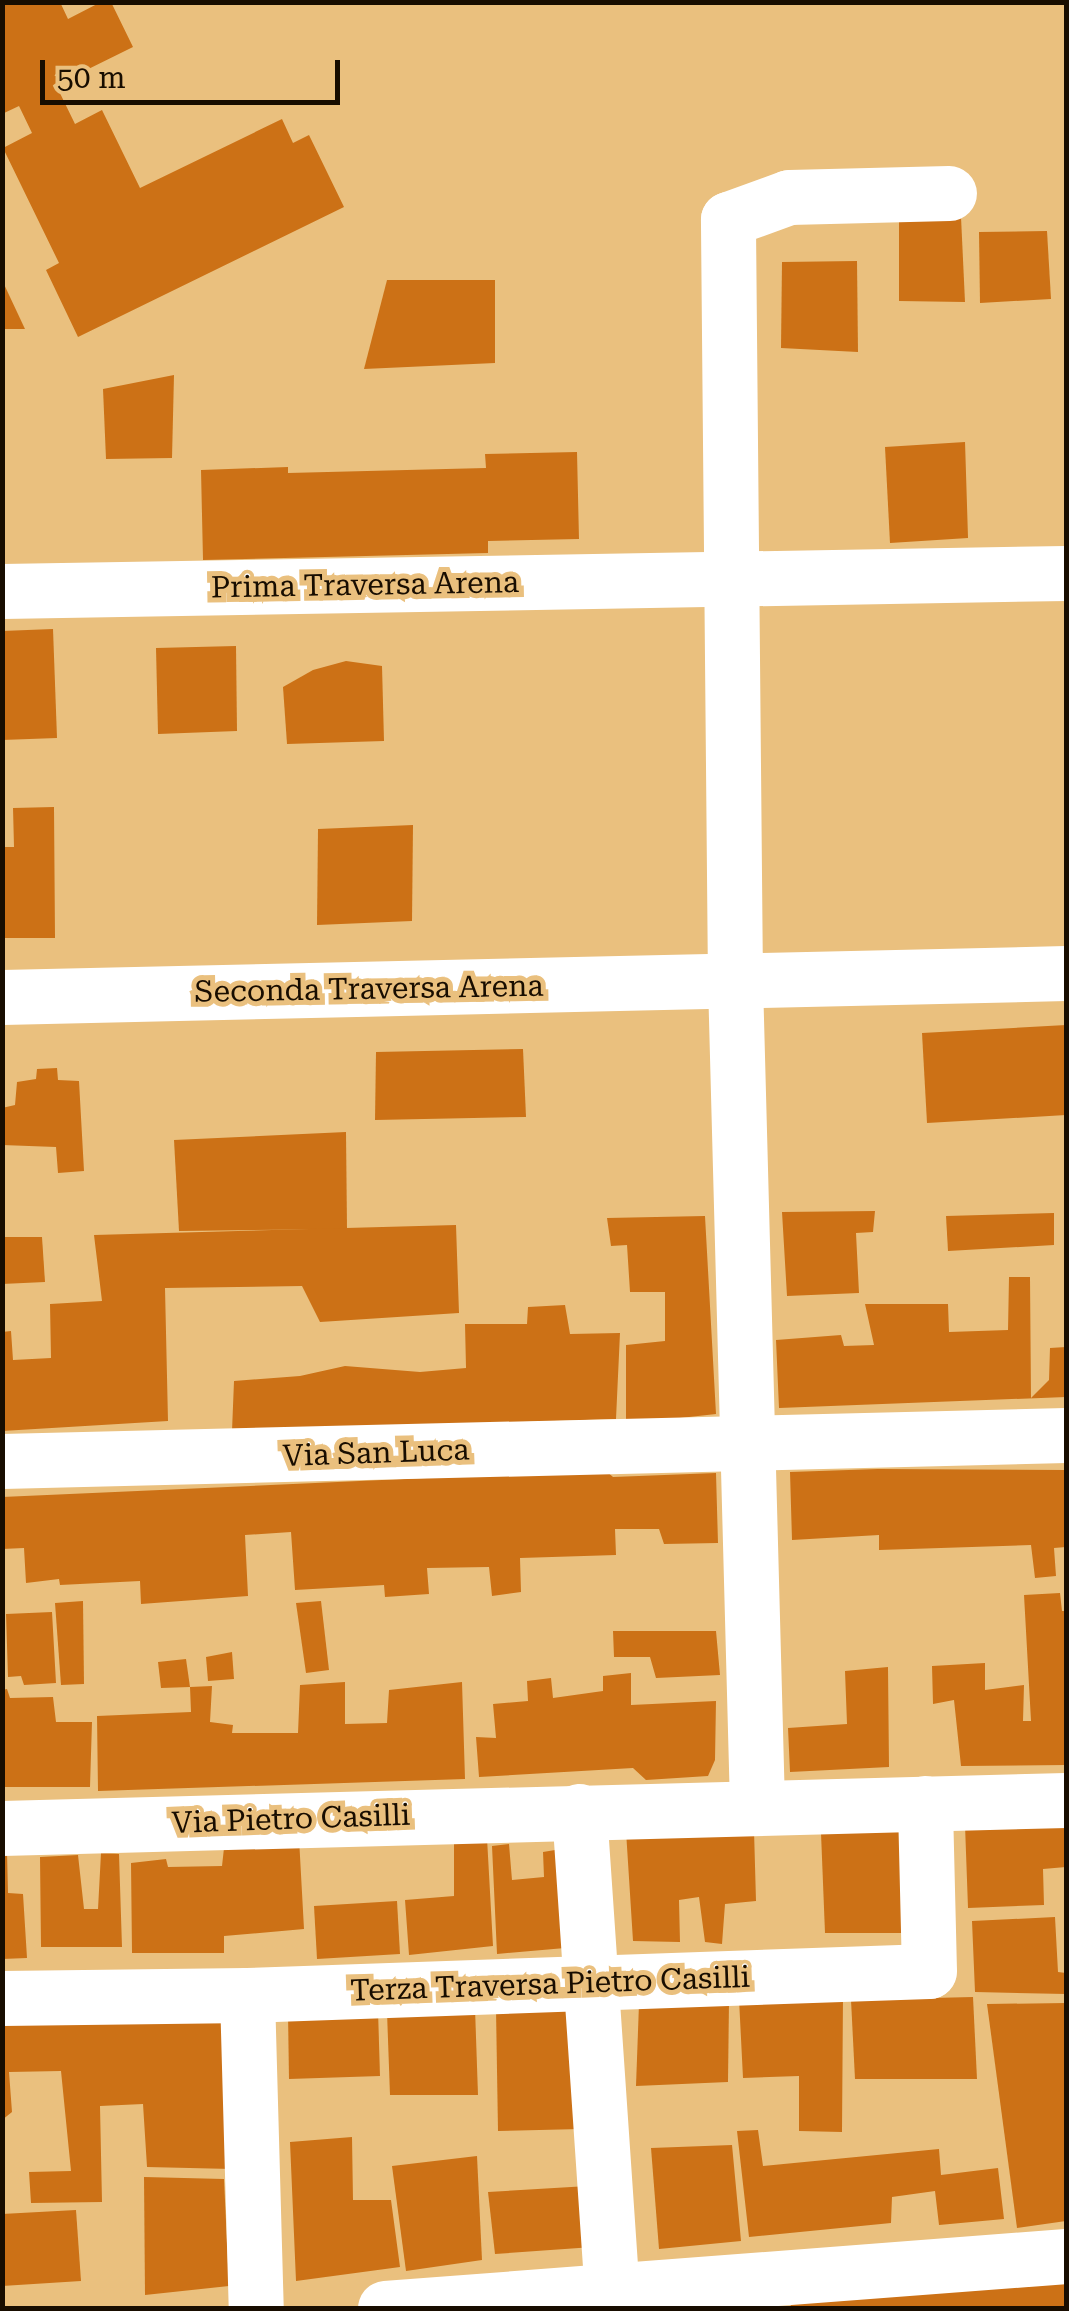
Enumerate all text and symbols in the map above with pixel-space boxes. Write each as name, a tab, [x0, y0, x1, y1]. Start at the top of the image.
scale bar	[45, 40, 345, 102]
text: 50 m	[57, 60, 126, 95]
street label: Prima Traversa Arena	[211, 564, 519, 606]
street label: Seconda Traversa Arena	[194, 968, 544, 1010]
street label: Via San Luca	[282, 1432, 470, 1474]
street label: Via Pietro Casilli	[171, 1797, 411, 1841]
street label: Terza Traversa Pietro Casilli	[349, 1959, 751, 2009]

